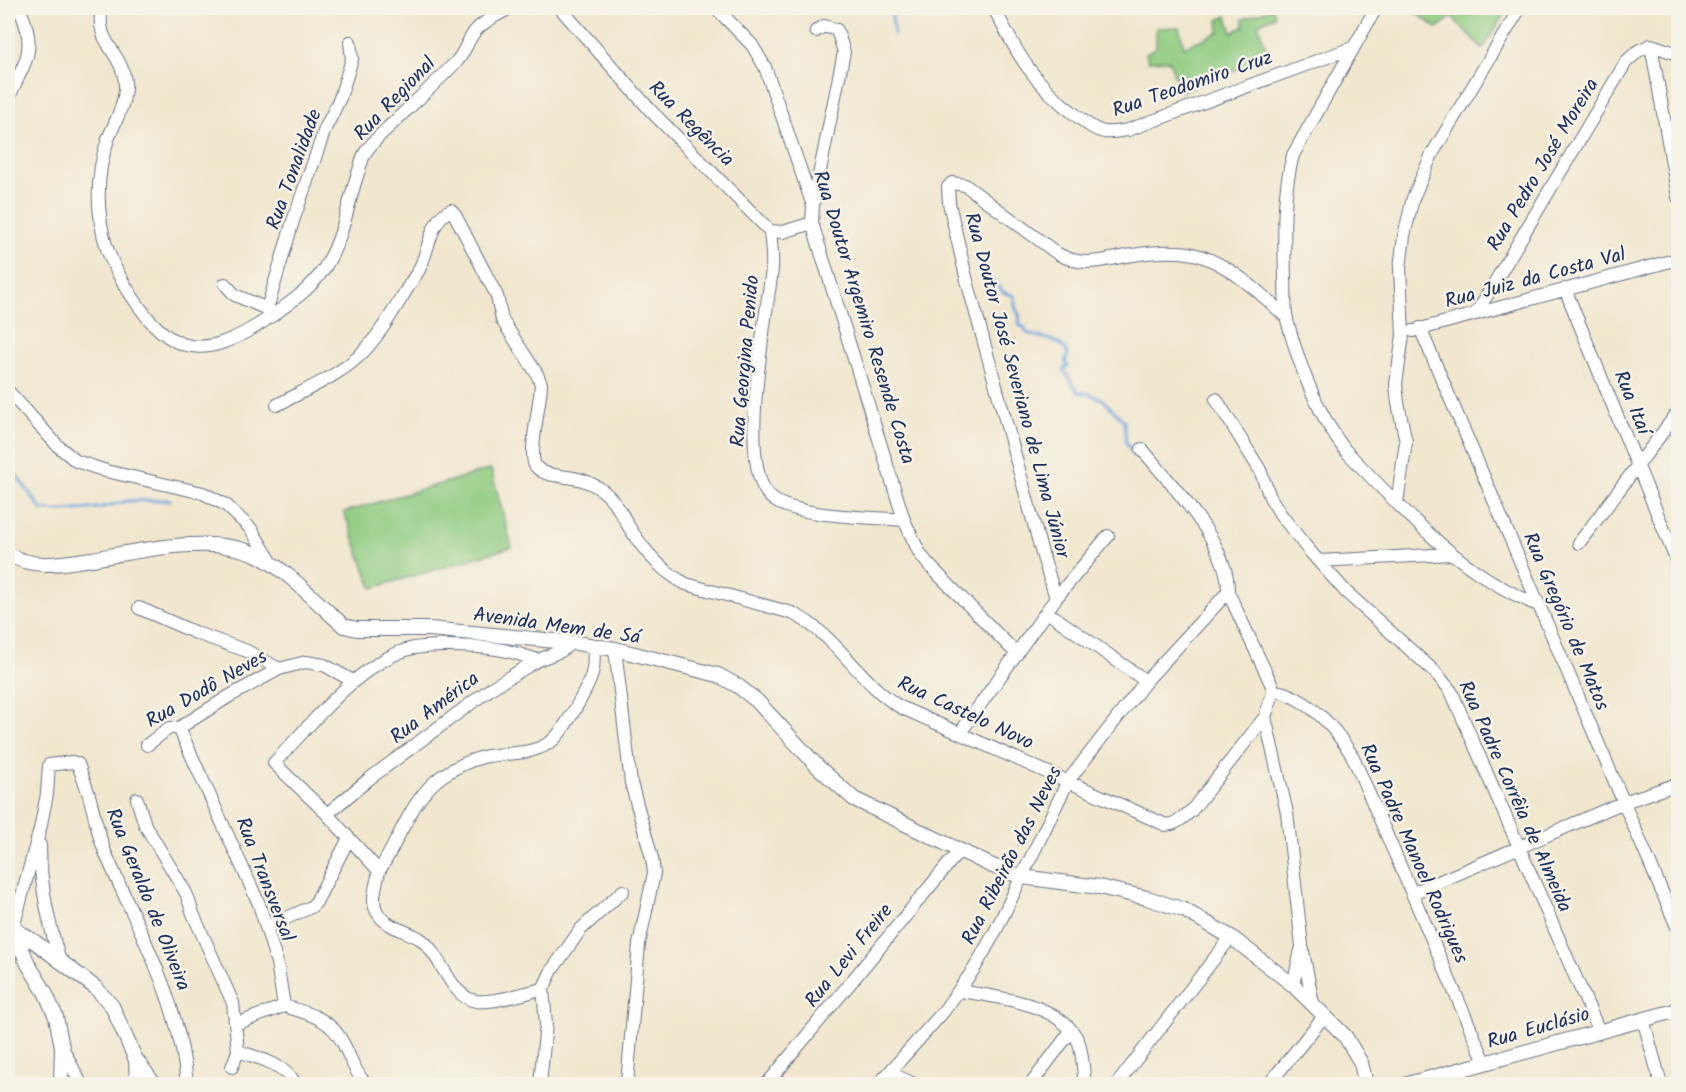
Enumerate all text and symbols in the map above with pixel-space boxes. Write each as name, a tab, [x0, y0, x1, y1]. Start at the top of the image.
street label: Rua Teodomiro Cruz	[1108, 42, 1277, 127]
street label: Rua Regional	[347, 49, 444, 149]
street label: Rua Pedro José Moreira	[1479, 72, 1608, 258]
street label: Rua Regência	[640, 74, 741, 175]
street label: Rua Tonalidade	[258, 105, 332, 235]
street label: Rua Doutor Argemiro Resende Costa	[803, 167, 923, 469]
street label: Rua Doutor José Severiano de Lima Júnior	[954, 209, 1078, 563]
street label: Rua Juiz da Costa Val	[1441, 239, 1630, 318]
street label: Rua Georgina Penido	[723, 274, 769, 448]
street label: Rua Itaí	[1604, 366, 1660, 443]
street label: Rua Gregório de Matos	[1513, 528, 1617, 716]
street label: Avenida Mem de Sá	[471, 599, 644, 655]
street label: Rua Dodô Neves	[140, 642, 274, 738]
street label: Rua América	[384, 664, 487, 753]
street label: Rua Castelo Novo	[892, 668, 1039, 759]
street label: Rua Padre Corrêia de Almeida	[1449, 676, 1580, 918]
street label: Rua Padre Manoel Rodrigues	[1350, 739, 1476, 970]
street label: Rua Ribeirão das Neves	[954, 760, 1072, 951]
street label: Rua Geraldo de Oliveira	[96, 803, 199, 996]
street label: Rua Transversal	[226, 813, 303, 947]
street label: Rua Levi Freire	[797, 897, 902, 1015]
street label: Rua Euclásio	[1483, 999, 1594, 1059]

